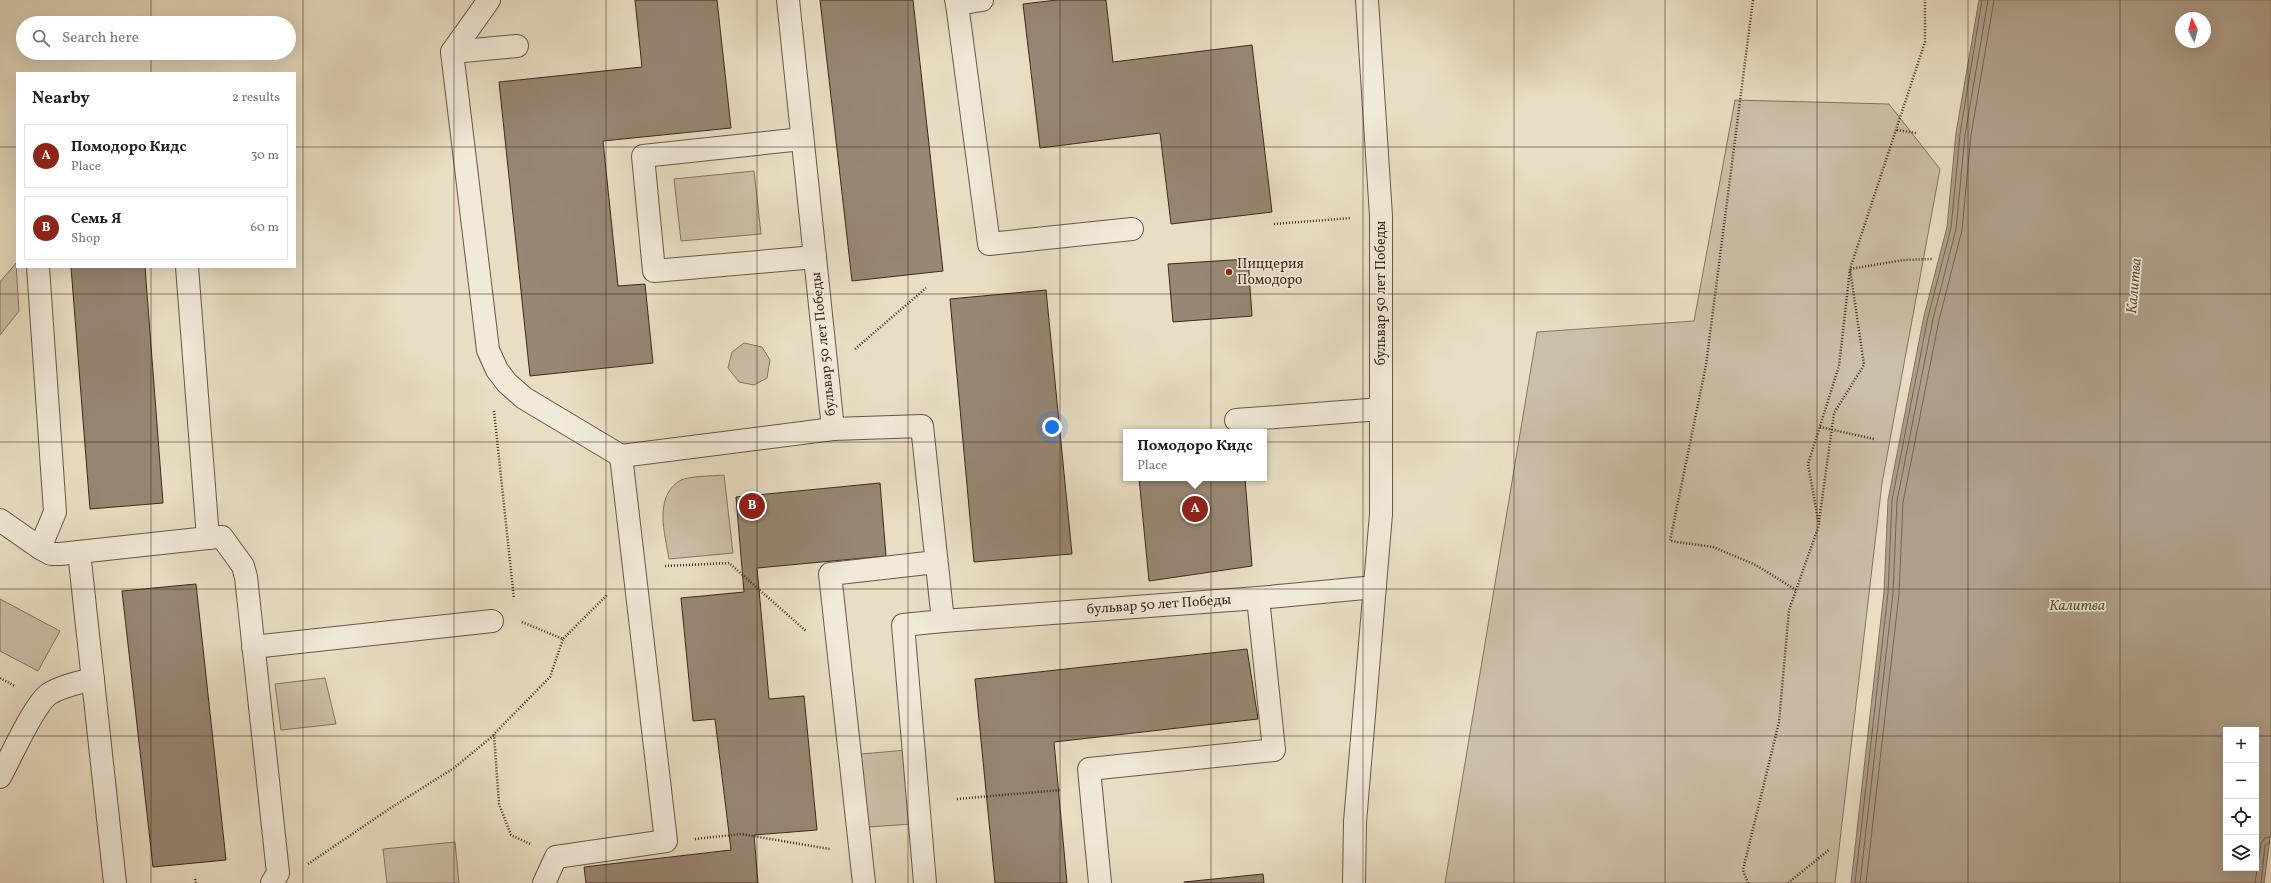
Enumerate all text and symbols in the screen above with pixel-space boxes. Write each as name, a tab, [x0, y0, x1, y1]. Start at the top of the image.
north arrow	[2175, 12, 2211, 48]
search box	[16, 16, 296, 60]
icon: search	[30, 27, 52, 49]
text: Search here	[62, 28, 139, 49]
text: Nearby	[32, 87, 90, 110]
text: 2 results	[232, 89, 280, 107]
text: Помодоро Кидс	[71, 137, 186, 158]
text: A	[41, 147, 51, 165]
text: 30 m	[251, 147, 279, 165]
text: Place	[71, 158, 101, 176]
text: Семь Я	[71, 209, 121, 230]
text: B	[42, 219, 50, 237]
text: 60 m	[251, 219, 279, 237]
street label: бульвар 50 лет Победы	[1372, 221, 1391, 365]
text: Shop	[71, 230, 100, 248]
place label: Пиццерия Помодоро	[1237, 255, 1304, 290]
water label: Калитва	[2122, 257, 2148, 315]
marker: Пиццерия Помодоро	[1224, 267, 1234, 277]
street label: бульвар 50 лет Победы	[807, 271, 841, 417]
your location	[1042, 417, 1062, 437]
popup	[1123, 429, 1267, 481]
text: Помодоро Кидс	[1137, 436, 1253, 457]
text: Place	[1137, 457, 1167, 475]
pin: B	[739, 491, 765, 521]
pin: A	[1182, 494, 1208, 524]
street label: бульвар 50 лет Победы	[1086, 590, 1232, 620]
water label: Калитва	[2049, 596, 2105, 617]
map controls	[2223, 727, 2259, 871]
button: +	[2223, 727, 2259, 763]
button: −	[2223, 763, 2259, 799]
button: locate	[2223, 799, 2259, 835]
button: layers	[2223, 835, 2259, 871]

